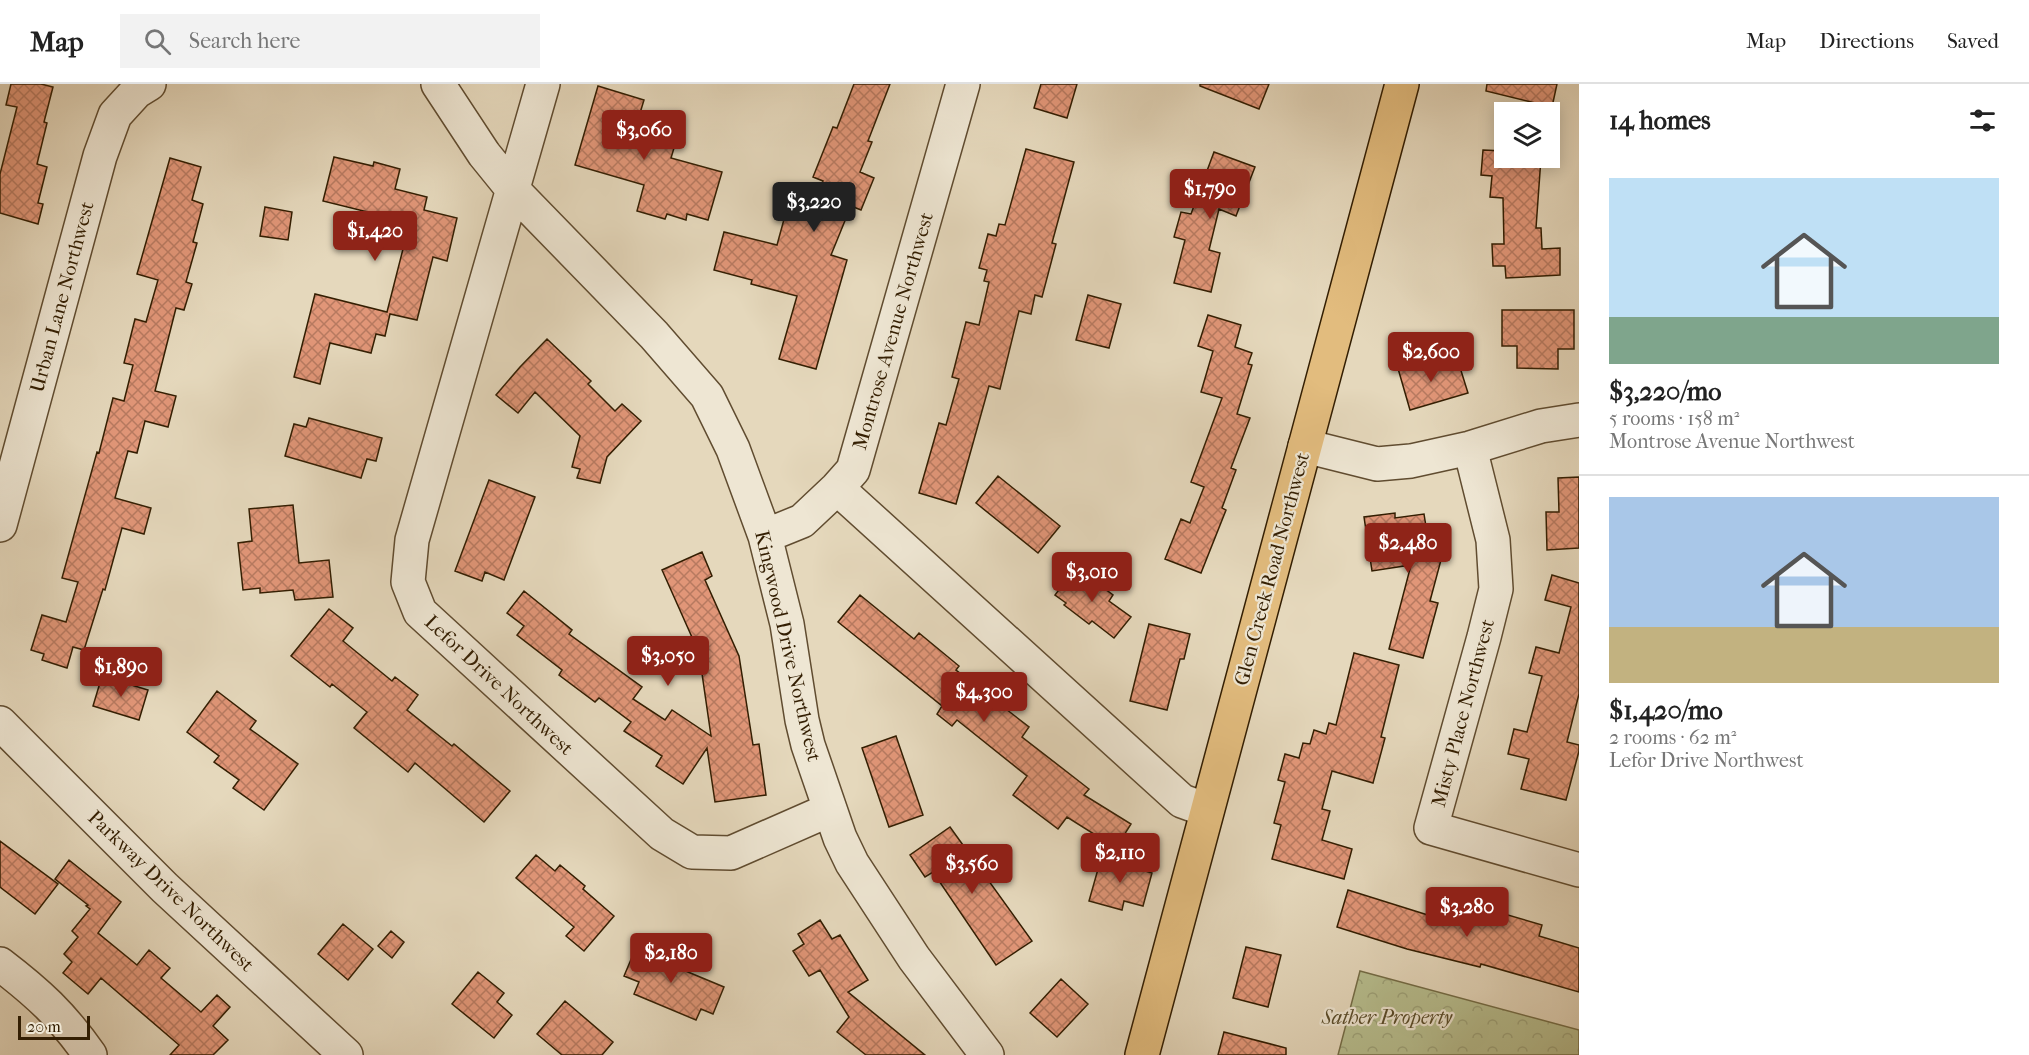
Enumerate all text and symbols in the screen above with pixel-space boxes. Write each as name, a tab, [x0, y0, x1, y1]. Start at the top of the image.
search box	[120, 14, 540, 68]
text: Map	[30, 25, 84, 58]
icon: search	[141, 25, 174, 58]
text: Search here	[189, 28, 300, 54]
text: Map	[1746, 29, 1786, 53]
text: Directions	[1819, 29, 1914, 53]
text: Saved	[1947, 29, 1999, 53]
map controls	[1494, 102, 1560, 168]
button: layers	[1494, 102, 1560, 168]
icon: filters	[1966, 104, 1999, 137]
text: 14 homes	[1609, 105, 1711, 136]
pin: $3,060	[595, 110, 693, 161]
text: $3,060	[616, 118, 672, 141]
pin: $1,790	[1161, 169, 1259, 220]
text: $1,790	[1184, 177, 1236, 200]
pin: $3,220	[765, 182, 863, 233]
text: $3,220	[787, 190, 841, 213]
street label: Urban Lane Northwest	[25, 199, 99, 395]
street label: Montrose Avenue Northwest	[848, 210, 938, 452]
pin: $1,420	[326, 211, 424, 262]
icon: home	[1750, 217, 1858, 325]
text: $1,420	[347, 219, 403, 242]
pin: $2,600	[1382, 332, 1480, 383]
text: $2,600	[1402, 340, 1460, 363]
text: $3,220/mo	[1609, 376, 1721, 407]
text: 5 rooms · 158 m²	[1609, 407, 1739, 430]
text: Montrose Avenue Northwest	[1609, 430, 1855, 453]
street label: Glen Creek Road Northwest	[1230, 450, 1314, 688]
pin: $2,480	[1359, 523, 1457, 574]
street label: Kingwood Drive Northwest	[750, 528, 826, 764]
text: $2,480	[1379, 531, 1437, 554]
icon: home	[1750, 536, 1858, 644]
pin: $3,010	[1043, 552, 1141, 603]
text: $3,010	[1066, 560, 1118, 583]
street label: Lefor Drive Northwest	[420, 610, 578, 760]
street label: Misty Place Northwest	[1427, 616, 1499, 810]
pin: $3,050	[619, 636, 717, 687]
text: $3,050	[641, 644, 695, 667]
pin: $1,890	[72, 647, 170, 698]
text: $1,890	[94, 655, 148, 678]
pin: $4,300	[935, 672, 1033, 723]
text: $4,300	[955, 680, 1013, 703]
text: $1,420/mo	[1609, 695, 1723, 726]
text: 2 rooms · 62 m²	[1609, 726, 1736, 749]
text: Lefor Drive Northwest	[1609, 749, 1804, 772]
street label: Parkway Drive Northwest	[83, 806, 259, 976]
pin: $2,110	[1071, 833, 1169, 884]
text: $2,110	[1095, 841, 1145, 864]
pin: $3,560	[923, 844, 1021, 895]
text: $3,560	[945, 852, 999, 875]
pin: $3,280	[1418, 887, 1516, 938]
text: $3,280	[1440, 895, 1494, 918]
pin: $2,180	[622, 933, 720, 984]
text: $2,180	[644, 941, 698, 964]
park label: Sather Property	[1321, 1006, 1453, 1029]
scale bar	[18, 1013, 90, 1040]
text: 20 m	[27, 1017, 61, 1036]

